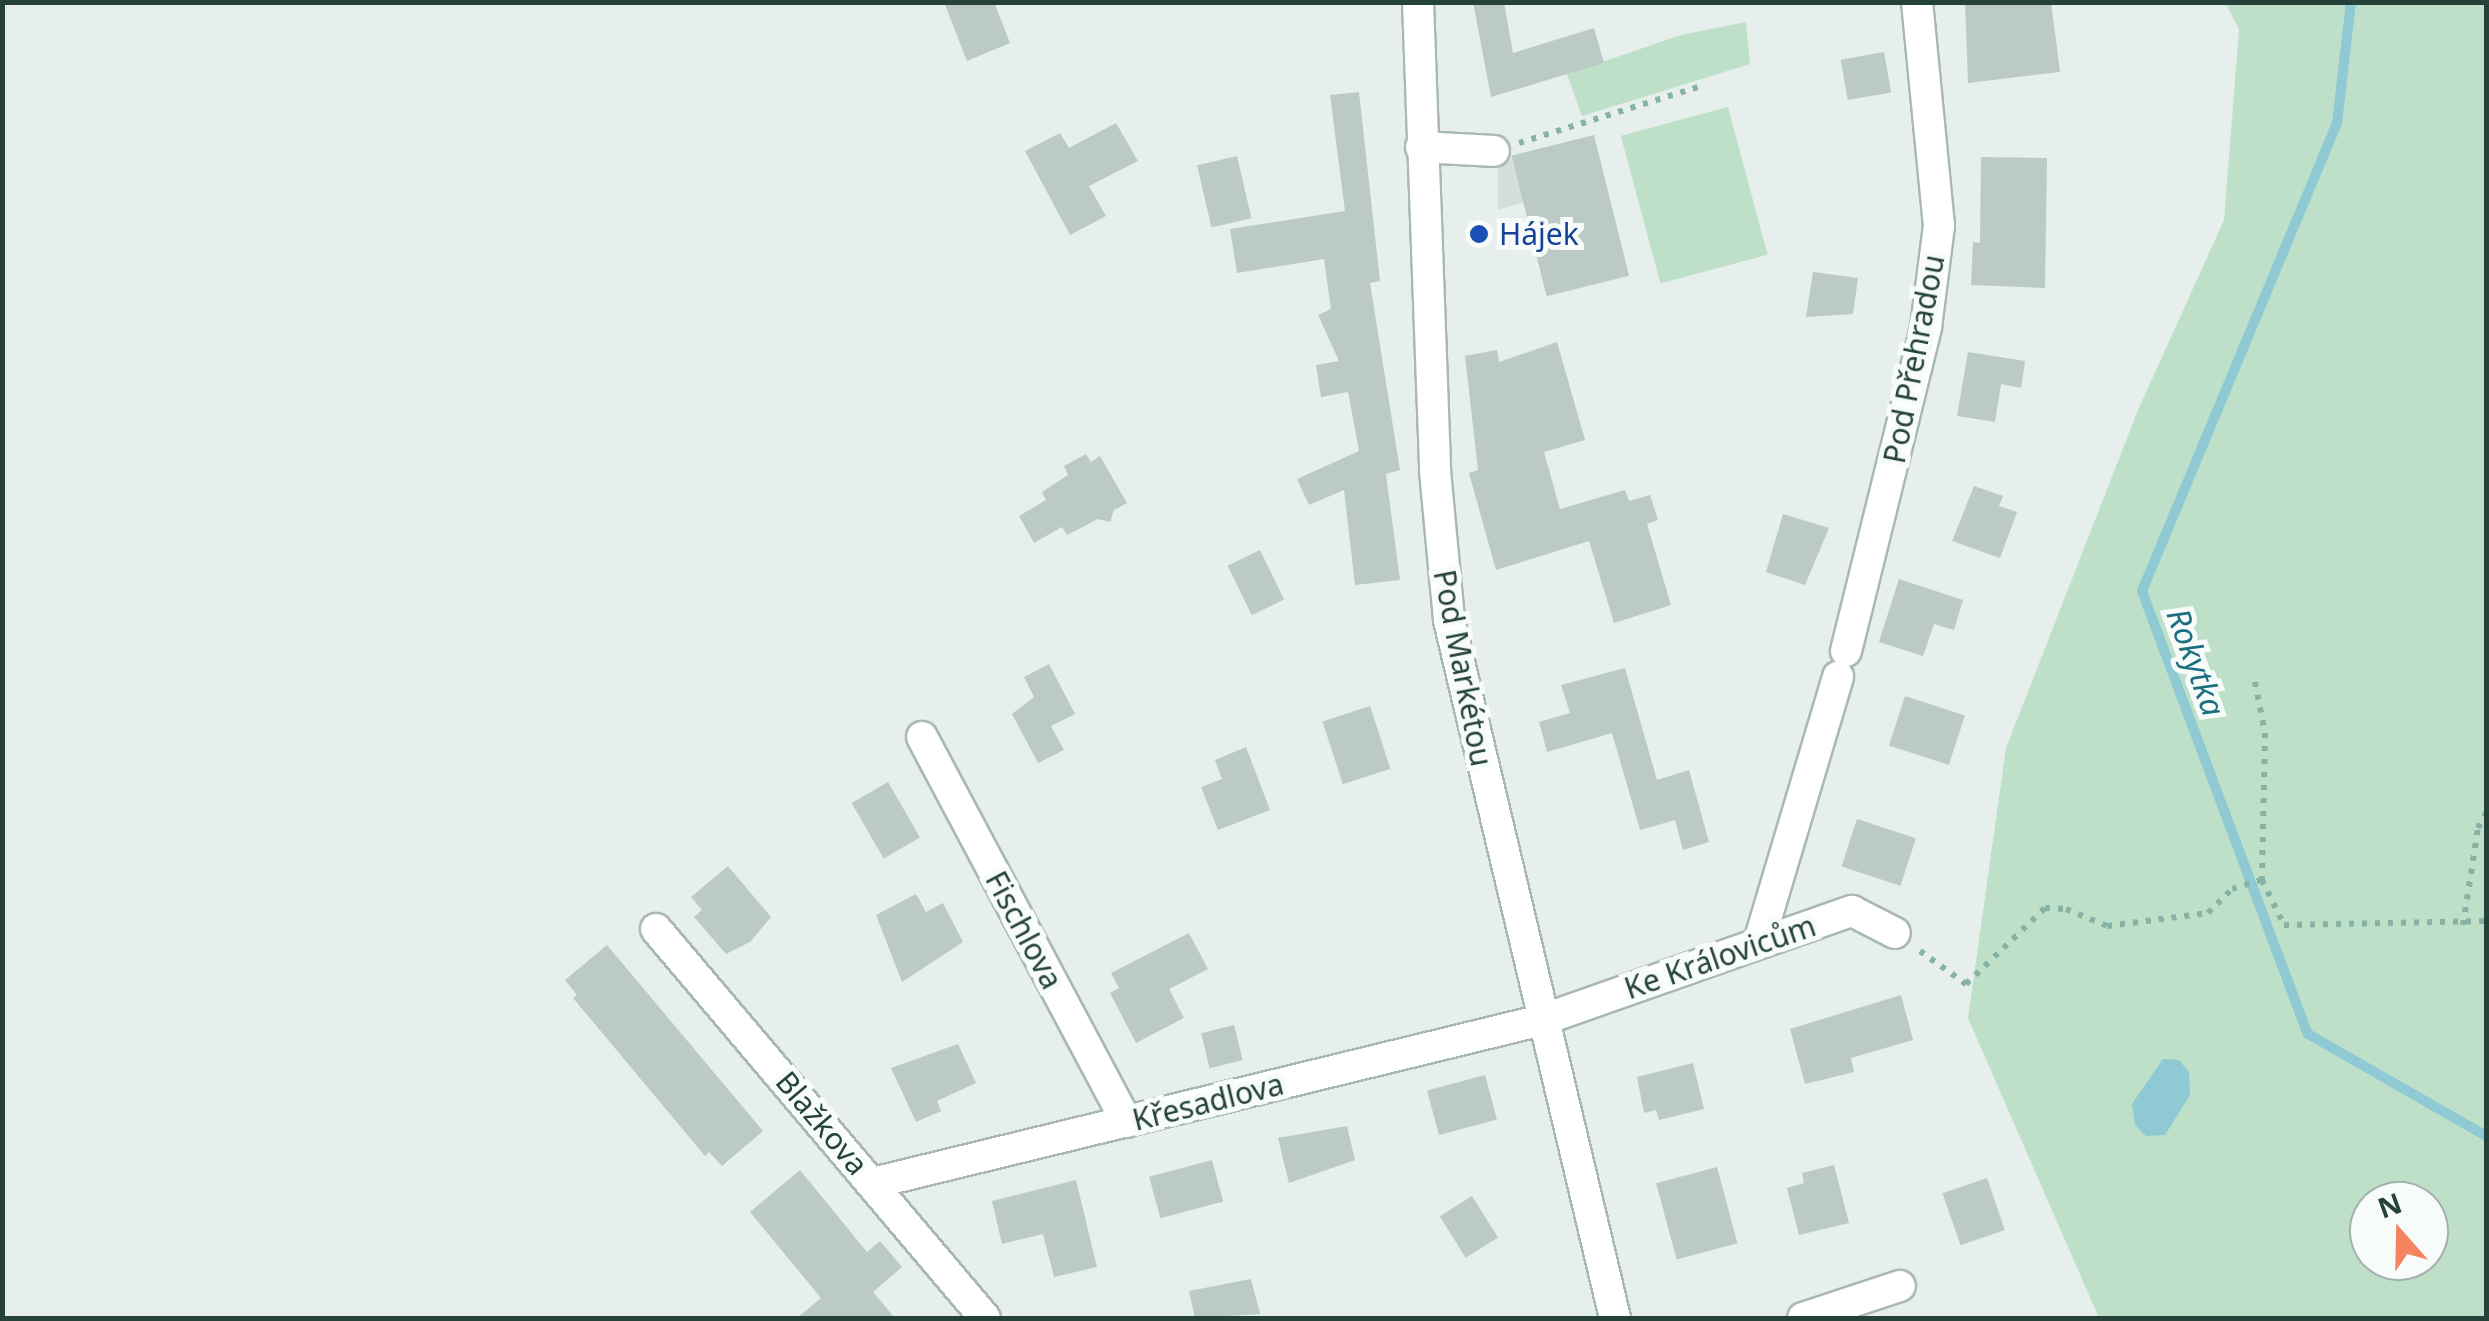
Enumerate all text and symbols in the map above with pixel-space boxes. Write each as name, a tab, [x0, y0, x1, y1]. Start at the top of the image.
place label: Hájek	[1499, 216, 1579, 252]
marker: Hájek	[1468, 223, 1490, 245]
street label: Pod Přehradou	[1876, 252, 1952, 466]
street label: Pod Markétou	[1426, 567, 1500, 769]
water label: Rokytka	[2159, 603, 2233, 721]
street label: Fischlova	[978, 865, 1070, 995]
street label: Ke Královicům	[1620, 907, 1820, 1007]
street label: Blažkova	[768, 1064, 876, 1182]
street label: Křesadlova	[1129, 1066, 1287, 1138]
north arrow	[2349, 1181, 2449, 1281]
text: N	[2372, 1183, 2407, 1226]

